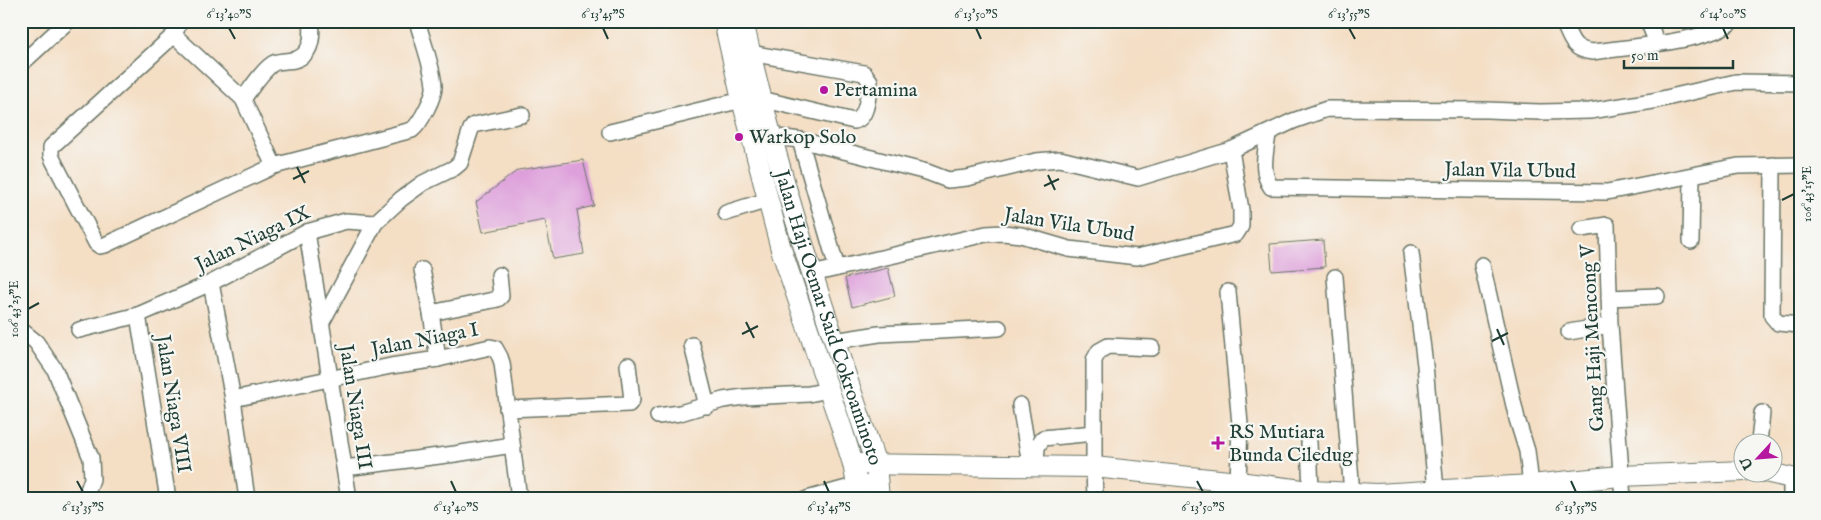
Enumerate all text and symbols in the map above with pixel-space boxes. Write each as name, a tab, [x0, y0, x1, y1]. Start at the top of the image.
text: 6°13'40"S	[206, 7, 252, 22]
text: 6°13'45"S	[581, 7, 625, 22]
text: 6°13'50"S	[954, 7, 998, 22]
text: 6°13'55"S	[1328, 7, 1370, 22]
text: 6°14'00"S	[1700, 7, 1746, 22]
scale bar	[1624, 38, 1732, 70]
text: 50 m	[1631, 46, 1659, 65]
place label: Pertamina	[834, 78, 918, 103]
marker: Pertamina	[818, 84, 830, 96]
place label: Warkop Solo	[749, 125, 857, 150]
marker: Warkop Solo	[733, 131, 745, 143]
street label: Jalan Vila Ubud	[1442, 157, 1576, 185]
street label: Jalan Haji Oemar Said Cokroaminoto	[769, 165, 888, 469]
text: 106°43'15"E	[1800, 166, 1815, 222]
street label: Jalan Niaga IX	[189, 200, 315, 279]
street label: Jalan Vila Ubud	[1000, 202, 1136, 248]
street label: Gang Haji Mencong V	[1576, 243, 1610, 432]
text: 106°43'25"E	[7, 280, 22, 338]
street label: Jalan Niaga I	[367, 317, 481, 363]
street label: Jalan Niaga VIII	[149, 331, 196, 475]
street label: Jalan Niaga III	[332, 341, 377, 472]
place label: RS Mutiara Bunda Ciledug	[1229, 420, 1354, 468]
north arrow	[1734, 432, 1784, 482]
marker: RS Mutiara Bunda Ciledug	[1211, 436, 1225, 450]
text: U	[1736, 453, 1758, 473]
text: 6°13'35"S	[62, 500, 104, 515]
text: 6°13'40"S	[433, 500, 479, 515]
text: 6°13'45"S	[807, 500, 851, 515]
text: 6°13'50"S	[1181, 500, 1225, 515]
text: 6°13'55"S	[1555, 500, 1597, 515]

